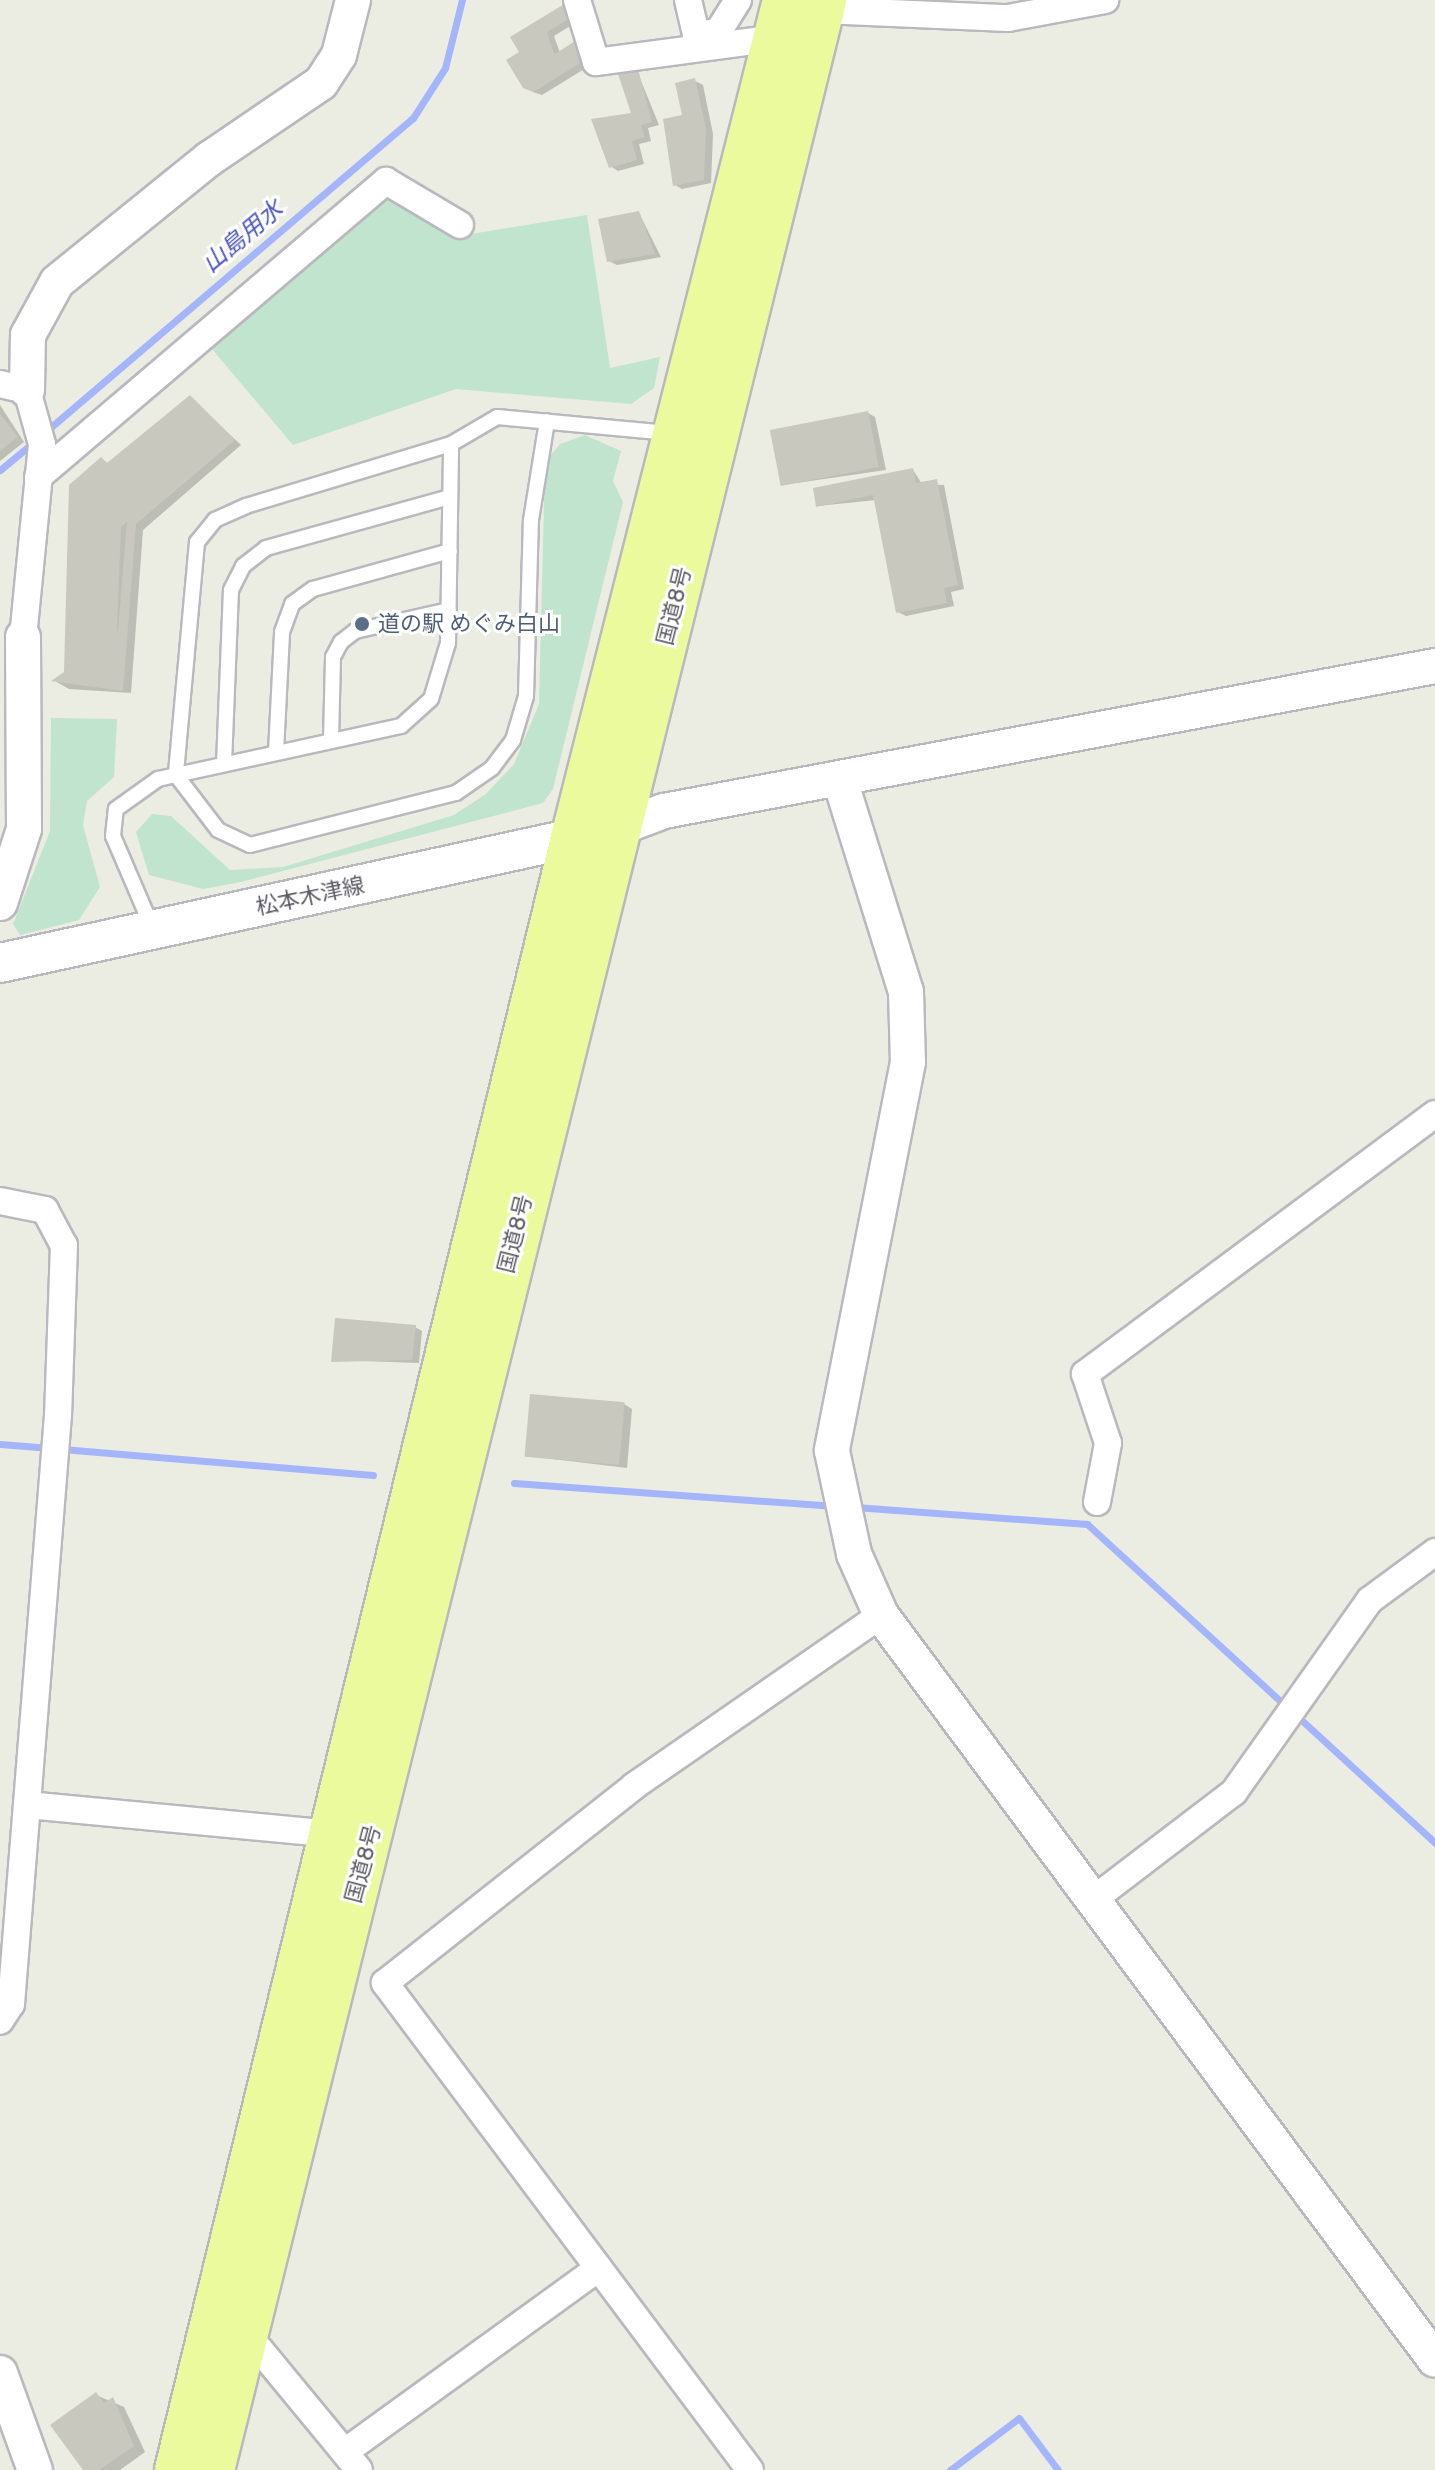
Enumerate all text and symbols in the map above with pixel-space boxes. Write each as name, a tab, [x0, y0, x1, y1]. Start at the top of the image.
water label: 山島用水	[197, 195, 289, 279]
street label: 国道8号	[652, 564, 696, 648]
place label: 道の駅 めぐみ白山	[378, 611, 559, 637]
marker: 道の駅 めぐみ白山	[353, 615, 371, 633]
street label: 松本木津線	[253, 872, 367, 920]
street label: 国道8号	[493, 1192, 537, 1276]
street label: 国道8号	[340, 1822, 386, 1906]

